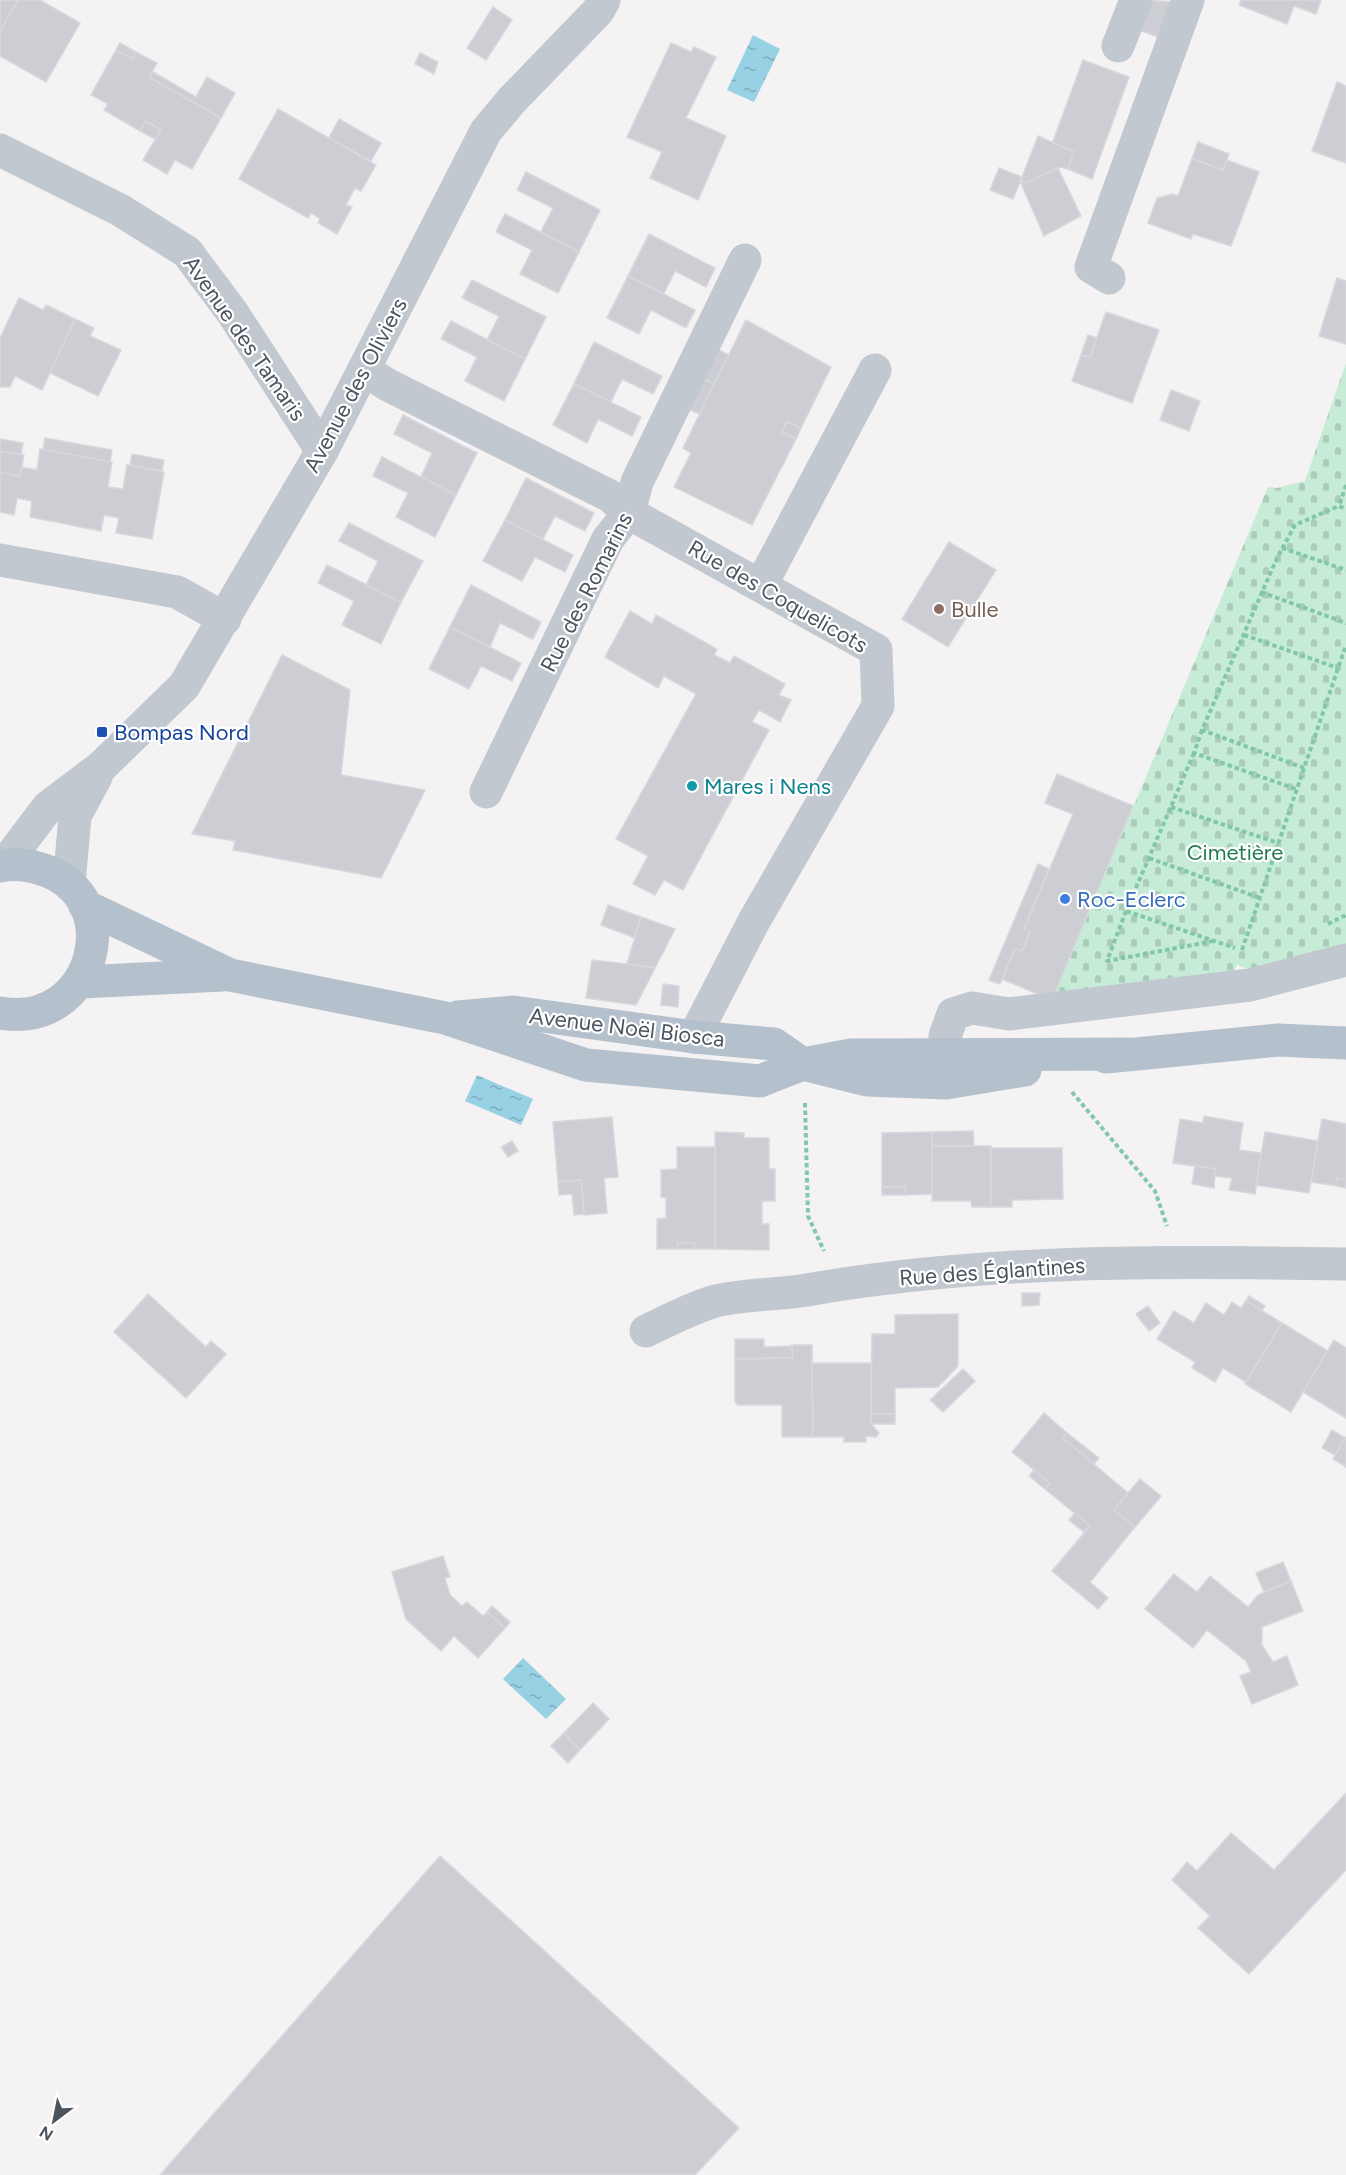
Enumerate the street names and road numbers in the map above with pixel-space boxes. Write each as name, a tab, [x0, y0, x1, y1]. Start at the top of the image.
street label: Avenue des Tamaris	[178, 251, 312, 426]
street label: Avenue des Oliviers	[298, 293, 413, 477]
street label: Rue des Romarins	[535, 508, 638, 677]
street label: Rue des Coquelicots	[683, 534, 872, 659]
street label: Avenue Noël Biosca	[528, 1002, 726, 1053]
street label: Rue des Églantines	[898, 1252, 1086, 1291]

